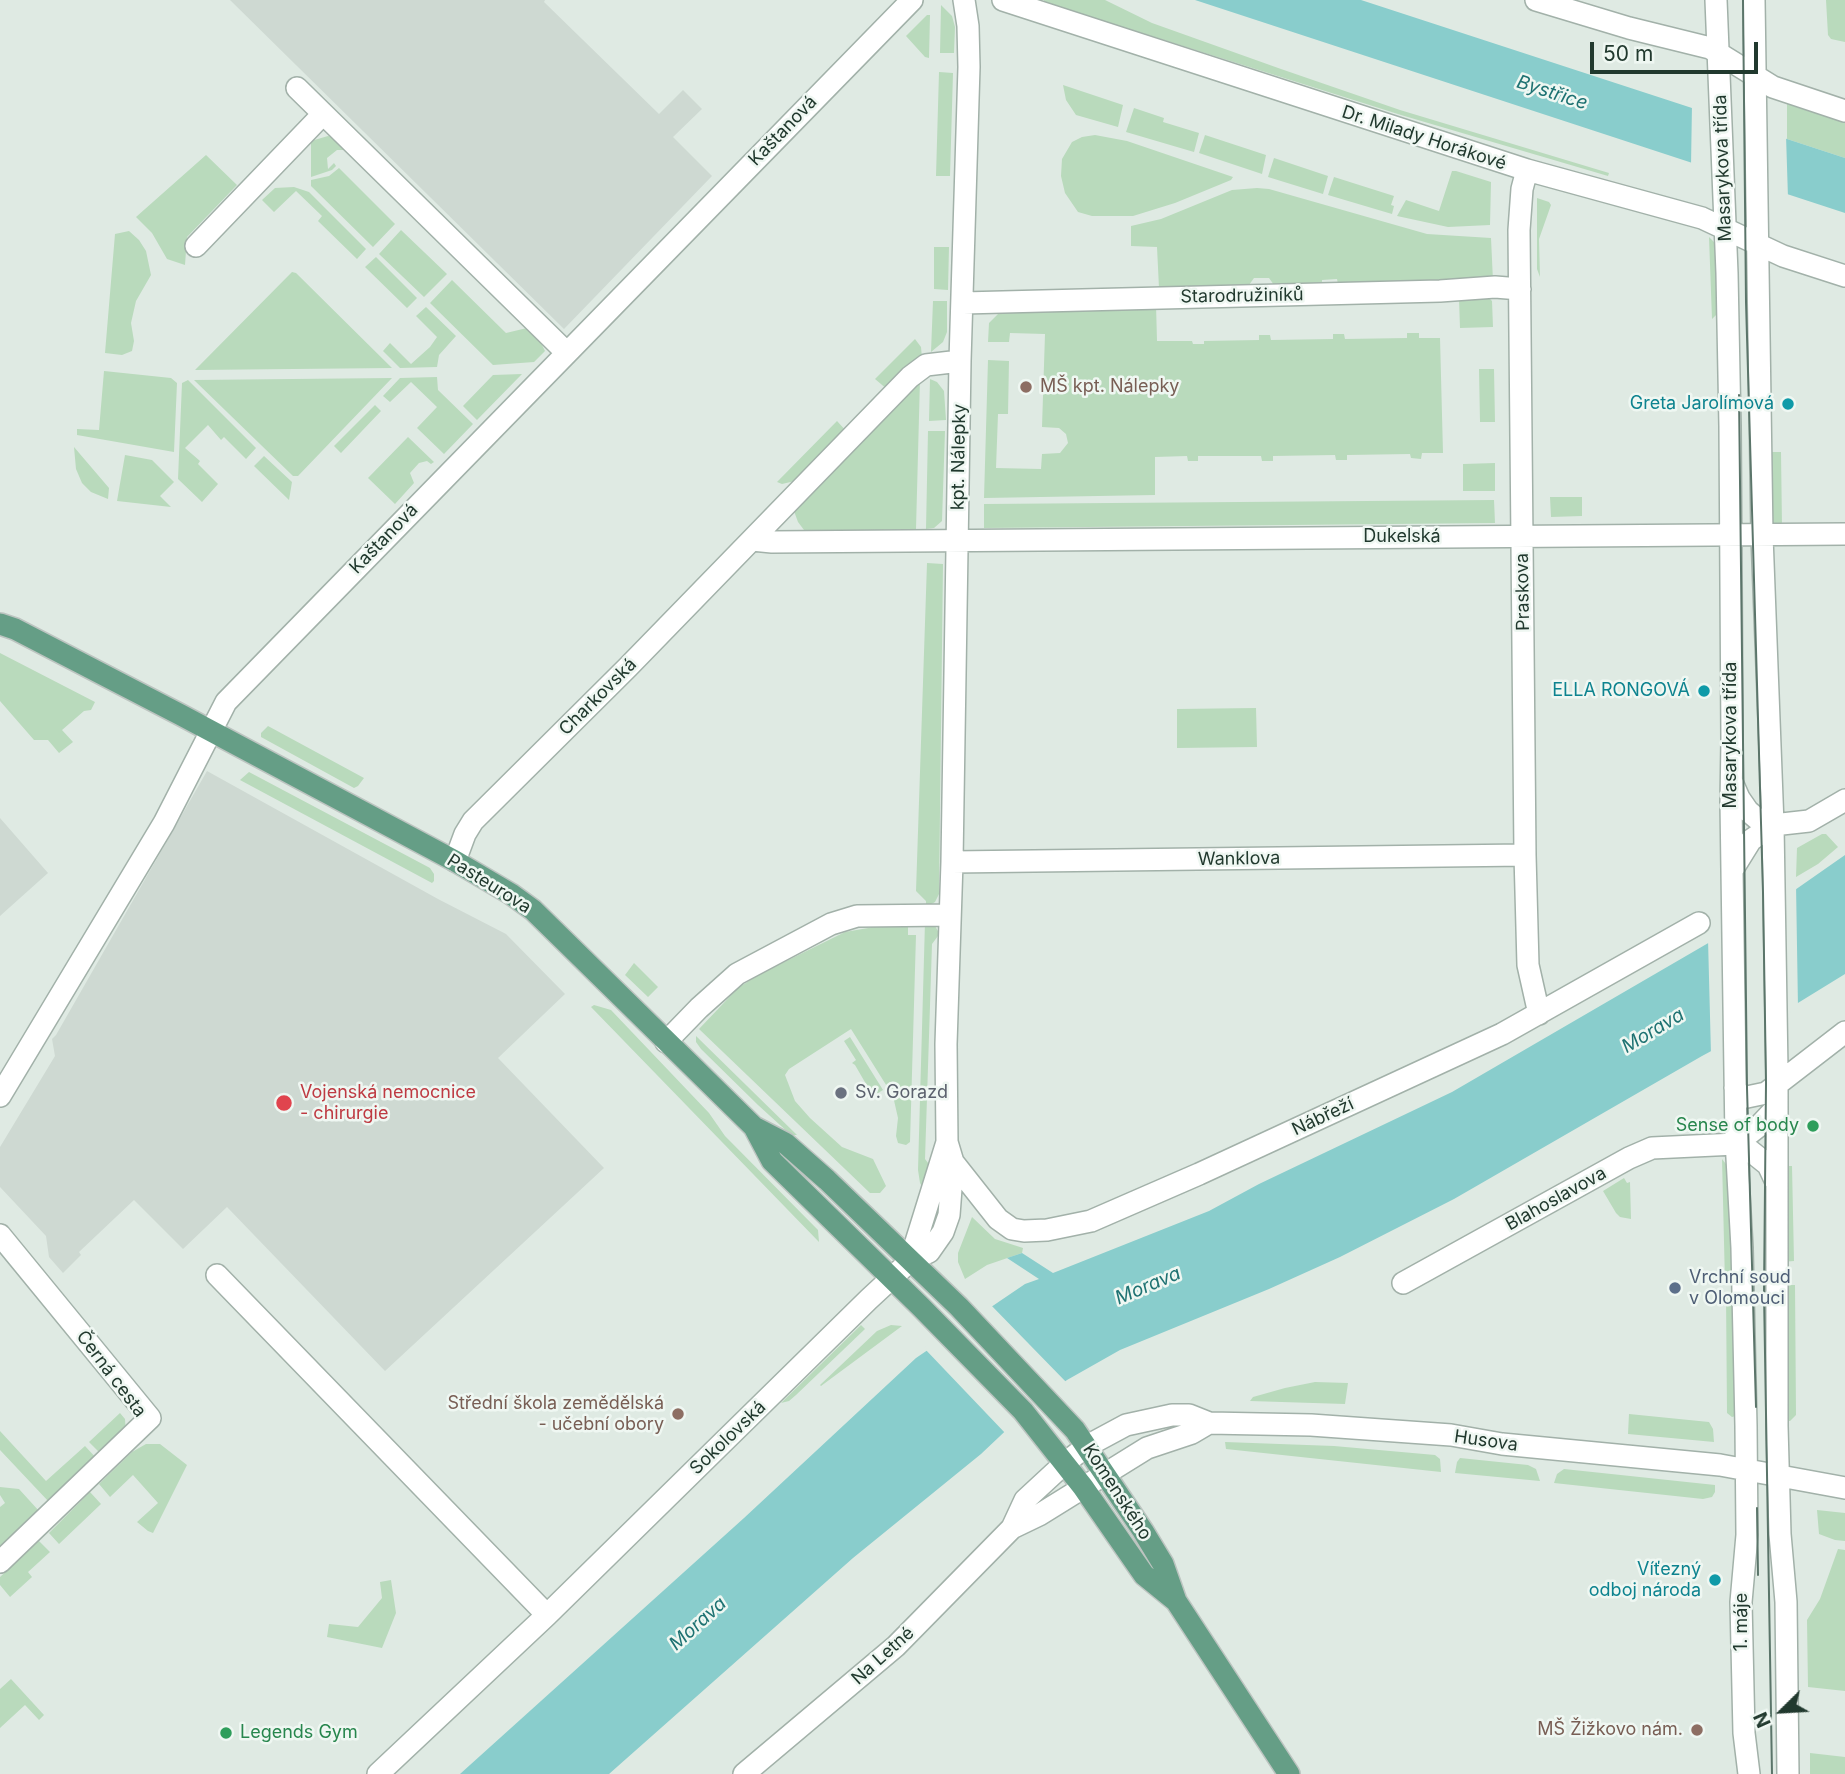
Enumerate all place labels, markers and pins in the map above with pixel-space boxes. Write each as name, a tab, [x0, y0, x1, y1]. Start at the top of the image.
place label: MŠ kpt. Nálepky	[1040, 376, 1179, 398]
marker: MŠ kpt. Nálepky	[1018, 379, 1034, 395]
place label: Greta Jarolímová	[1630, 393, 1774, 415]
marker: Greta Jarolímová	[1780, 396, 1796, 412]
place label: ELLA RONGOVÁ	[1552, 680, 1690, 702]
marker: ELLA RONGOVÁ	[1696, 683, 1712, 699]
place label: Vojenská nemocnice - chirurgie	[300, 1082, 476, 1124]
place label: Sv. Gorazd	[855, 1082, 948, 1104]
marker: Sv. Gorazd	[833, 1085, 849, 1101]
marker: Vojenská nemocnice - chirurgie	[274, 1093, 294, 1113]
place label: Sense of body	[1676, 1115, 1799, 1137]
marker: Sense of body	[1805, 1118, 1821, 1134]
place label: Vrchní soud v Olomouci	[1689, 1267, 1791, 1310]
marker: Vrchní soud v Olomouci	[1667, 1280, 1683, 1296]
place label: Střední škola zemědělská - učební obory	[447, 1393, 664, 1436]
marker: Střední škola zemědělská - učební obory	[670, 1406, 686, 1422]
place label: Víťezný odboj národa	[1589, 1559, 1701, 1602]
marker: Víťezný odboj národa	[1707, 1572, 1723, 1588]
place label: MŠ Žižkovo nám.	[1537, 1719, 1683, 1741]
place label: Legends Gym	[240, 1722, 358, 1744]
marker: MŠ Žižkovo nám.	[1689, 1722, 1705, 1738]
marker: Legends Gym	[218, 1725, 234, 1741]

